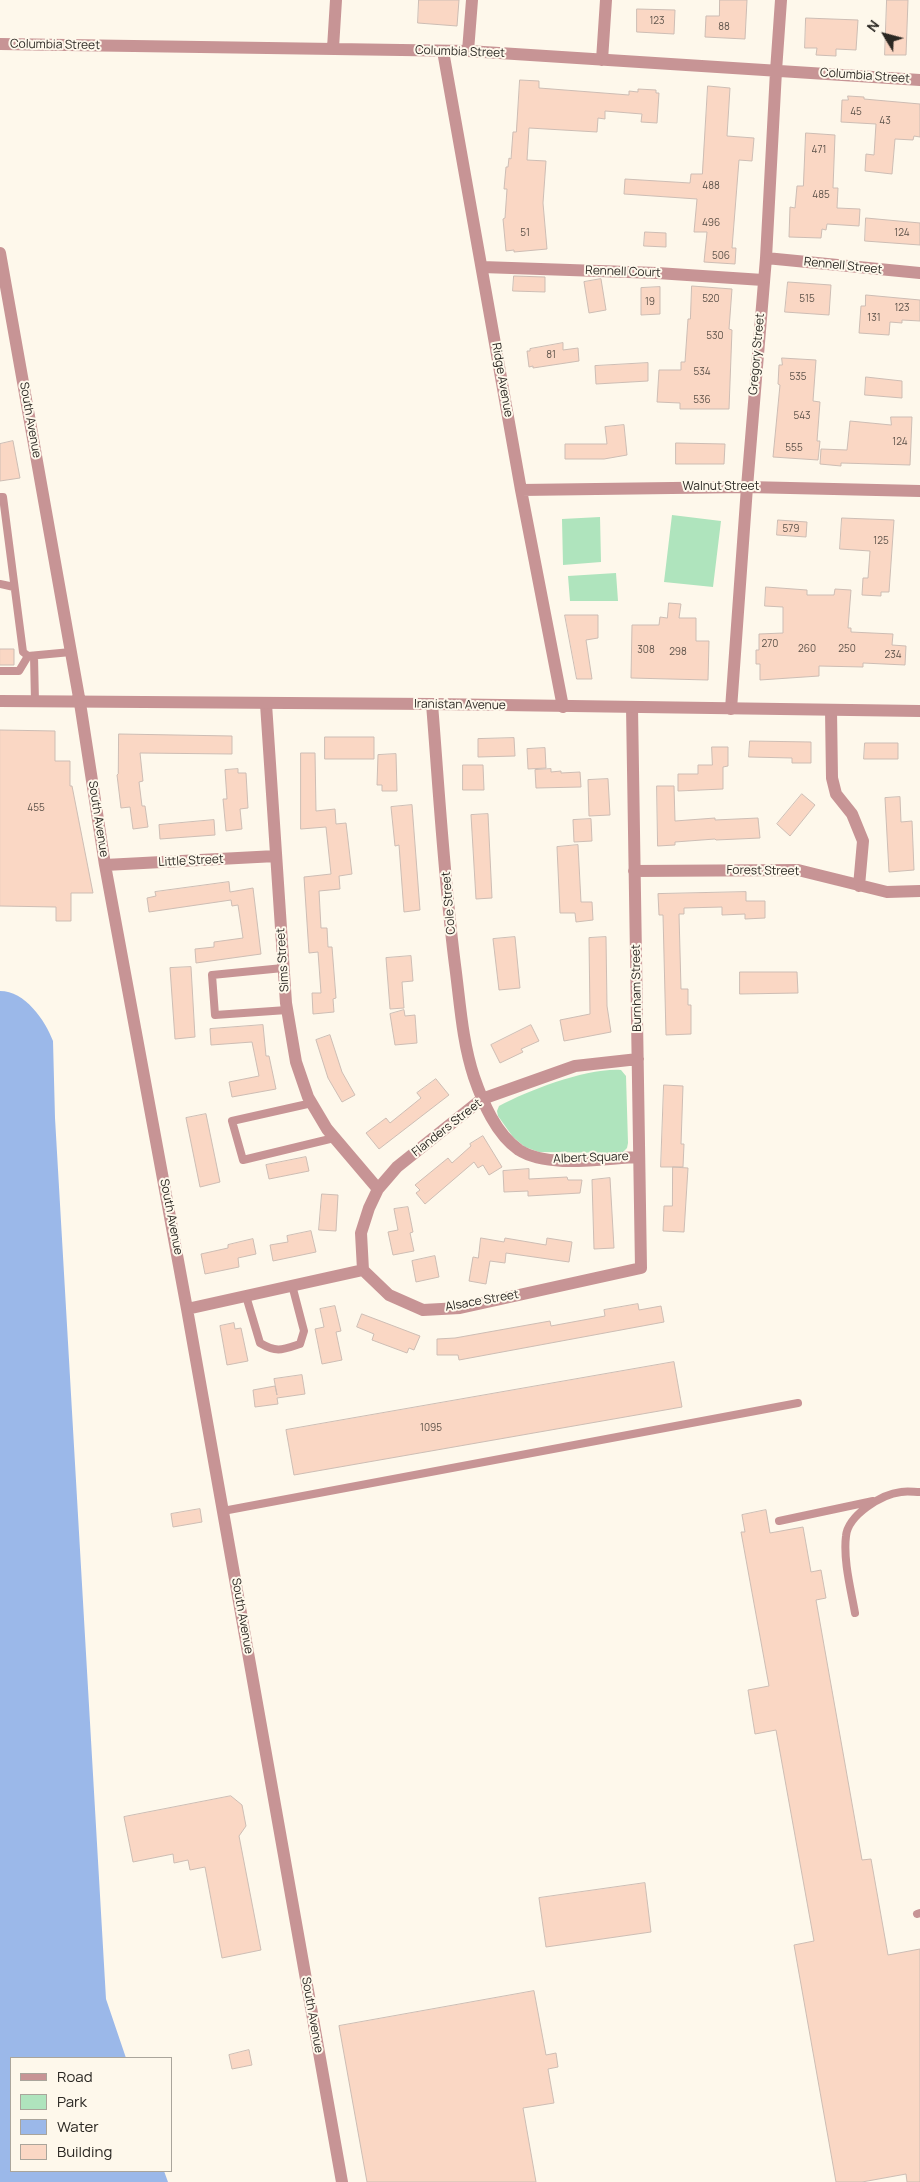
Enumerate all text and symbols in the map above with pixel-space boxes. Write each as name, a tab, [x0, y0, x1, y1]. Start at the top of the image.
north arrow	[860, 10, 910, 60]
house number: 123	[649, 15, 665, 27]
text: N	[862, 16, 883, 35]
house number: 88	[718, 21, 730, 33]
street label: Columbia Street	[10, 37, 100, 53]
street label: Columbia Street	[415, 43, 505, 61]
street label: Columbia Street	[820, 66, 910, 86]
house number: 45	[850, 106, 862, 118]
house number: 43	[879, 115, 891, 127]
house number: 471	[812, 144, 826, 156]
house number: 488	[702, 180, 720, 192]
house number: 485	[812, 189, 830, 201]
house number: 496	[702, 217, 720, 229]
house number: 51	[520, 227, 530, 239]
house number: 124	[894, 227, 910, 239]
house number: 506	[712, 250, 730, 262]
street label: Rennell Street	[803, 255, 883, 277]
street label: Rennell Court	[585, 263, 661, 281]
house number: 520	[702, 293, 720, 305]
house number: 515	[799, 293, 815, 305]
house number: 19	[645, 296, 655, 308]
house number: 123	[894, 302, 910, 314]
street label: Gregory Street	[746, 312, 768, 396]
house number: 131	[867, 312, 881, 324]
house number: 530	[706, 330, 724, 342]
street label: Ridge Avenue	[488, 342, 516, 418]
house number: 81	[546, 349, 556, 361]
house number: 534	[693, 366, 711, 378]
house number: 535	[789, 371, 807, 383]
street label: South Avenue	[16, 381, 44, 459]
house number: 536	[693, 394, 711, 406]
house number: 543	[793, 410, 811, 422]
house number: 124	[892, 436, 908, 448]
house number: 555	[785, 442, 803, 454]
street label: Walnut Street	[683, 480, 759, 494]
house number: 579	[783, 523, 799, 535]
house number: 125	[873, 535, 889, 547]
house number: 270	[762, 638, 778, 650]
house number: 260	[798, 643, 816, 655]
house number: 250	[838, 643, 856, 655]
house number: 308	[637, 644, 655, 656]
house number: 298	[669, 646, 687, 658]
house number: 234	[884, 649, 902, 661]
street label: Iranistan Avenue	[414, 697, 506, 713]
street label: South Avenue	[85, 780, 111, 858]
house number: 455	[27, 802, 45, 814]
street label: Little Street	[158, 852, 224, 870]
street label: Forest Street	[726, 863, 800, 879]
street label: Cole Street	[439, 871, 459, 935]
street label: Sims Street	[274, 927, 292, 993]
street label: Burnham Street	[629, 944, 645, 1032]
street label: Flanders Street	[409, 1096, 485, 1160]
street label: Albert Square	[553, 1149, 629, 1167]
street label: South Avenue	[157, 1178, 185, 1256]
street label: Alsace Street	[444, 1287, 520, 1315]
house number: 1095	[420, 1422, 442, 1434]
street label: South Avenue	[228, 1577, 256, 1655]
street label: South Avenue	[298, 1976, 326, 2054]
legend	[10, 2057, 172, 2172]
text: Road	[57, 2066, 93, 2087]
text: Park	[57, 2091, 87, 2112]
text: Water	[57, 2116, 99, 2137]
text: Building	[57, 2141, 112, 2162]

